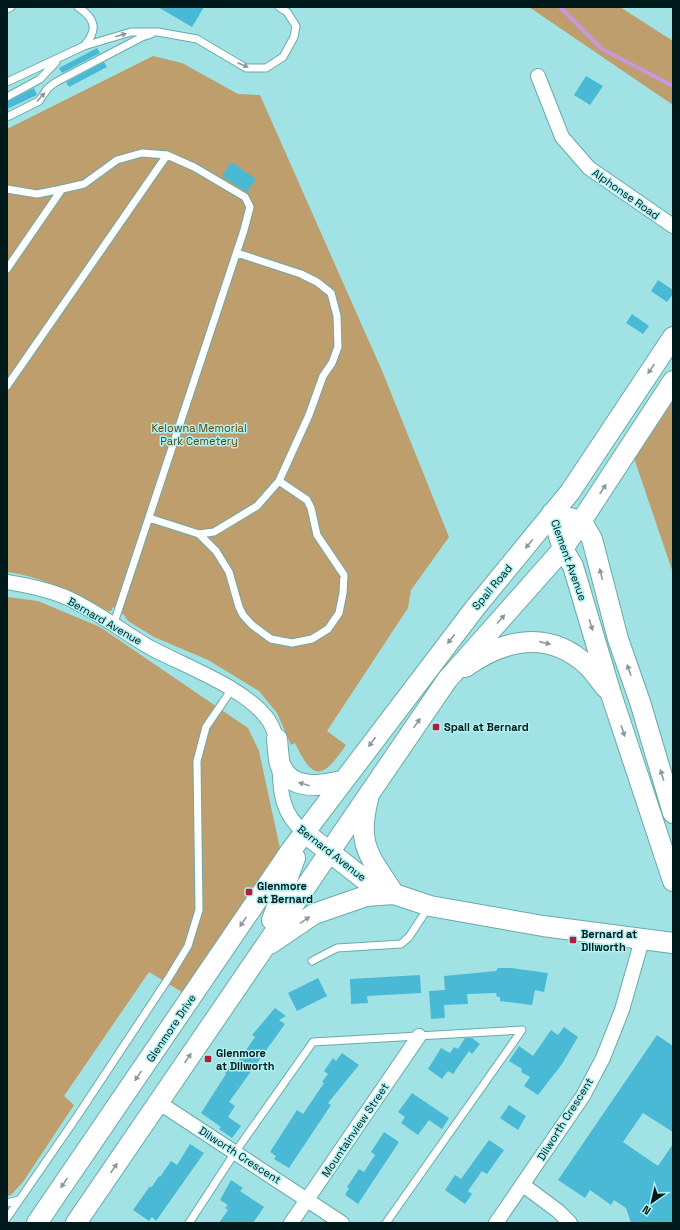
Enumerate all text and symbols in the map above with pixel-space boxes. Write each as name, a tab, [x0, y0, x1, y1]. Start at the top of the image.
one-way arrow	[116, 32, 128, 38]
one-way arrow	[237, 62, 249, 68]
one-way arrow	[36, 92, 45, 102]
street label: Alphonse Road	[590, 166, 662, 222]
one-way arrow	[647, 364, 655, 374]
park label: Kelowna Memorial Park Cemetery	[151, 421, 247, 448]
one-way arrow	[599, 484, 607, 494]
street label: Clement Avenue	[548, 517, 590, 603]
one-way arrow	[524, 539, 533, 550]
street label: Spall Road	[469, 561, 515, 613]
one-way arrow	[598, 568, 604, 580]
street label: Bernard Avenue	[65, 594, 145, 648]
one-way arrow	[496, 614, 505, 625]
one-way arrow	[588, 619, 594, 631]
one-way arrow	[447, 634, 455, 645]
one-way arrow	[539, 641, 552, 647]
one-way arrow	[625, 664, 631, 676]
one-way arrow	[413, 718, 421, 729]
place label: Spall at Bernard	[444, 720, 529, 734]
marker: Spall at Bernard	[431, 722, 441, 732]
one-way arrow	[621, 725, 627, 737]
one-way arrow	[368, 737, 376, 748]
one-way arrow	[659, 769, 665, 781]
one-way arrow	[298, 780, 310, 786]
street label: Bernard Avenue	[295, 822, 369, 884]
place label: Glenmore at Bernard	[257, 879, 313, 906]
marker: Glenmore at Bernard	[244, 887, 254, 897]
one-way arrow	[239, 916, 246, 928]
one-way arrow	[299, 916, 310, 924]
place label: Bernard at Dilworth	[581, 927, 637, 954]
marker: Bernard at Dilworth	[568, 935, 578, 945]
street label: Glenmore Drive	[143, 991, 199, 1065]
place label: Glenmore at Dilworth	[216, 1046, 275, 1073]
one-way arrow	[184, 1052, 192, 1063]
marker: Glenmore at Dilworth	[203, 1054, 213, 1064]
one-way arrow	[134, 1071, 142, 1081]
street label: Dilworth Crescent	[534, 1075, 596, 1163]
street label: Mountainview Street	[318, 1080, 392, 1180]
street label: Dilworth Crescent	[196, 1123, 284, 1187]
one-way arrow	[110, 1162, 117, 1173]
one-way arrow	[61, 1177, 68, 1189]
north arrow	[632, 1182, 672, 1222]
text: N	[639, 1202, 653, 1218]

